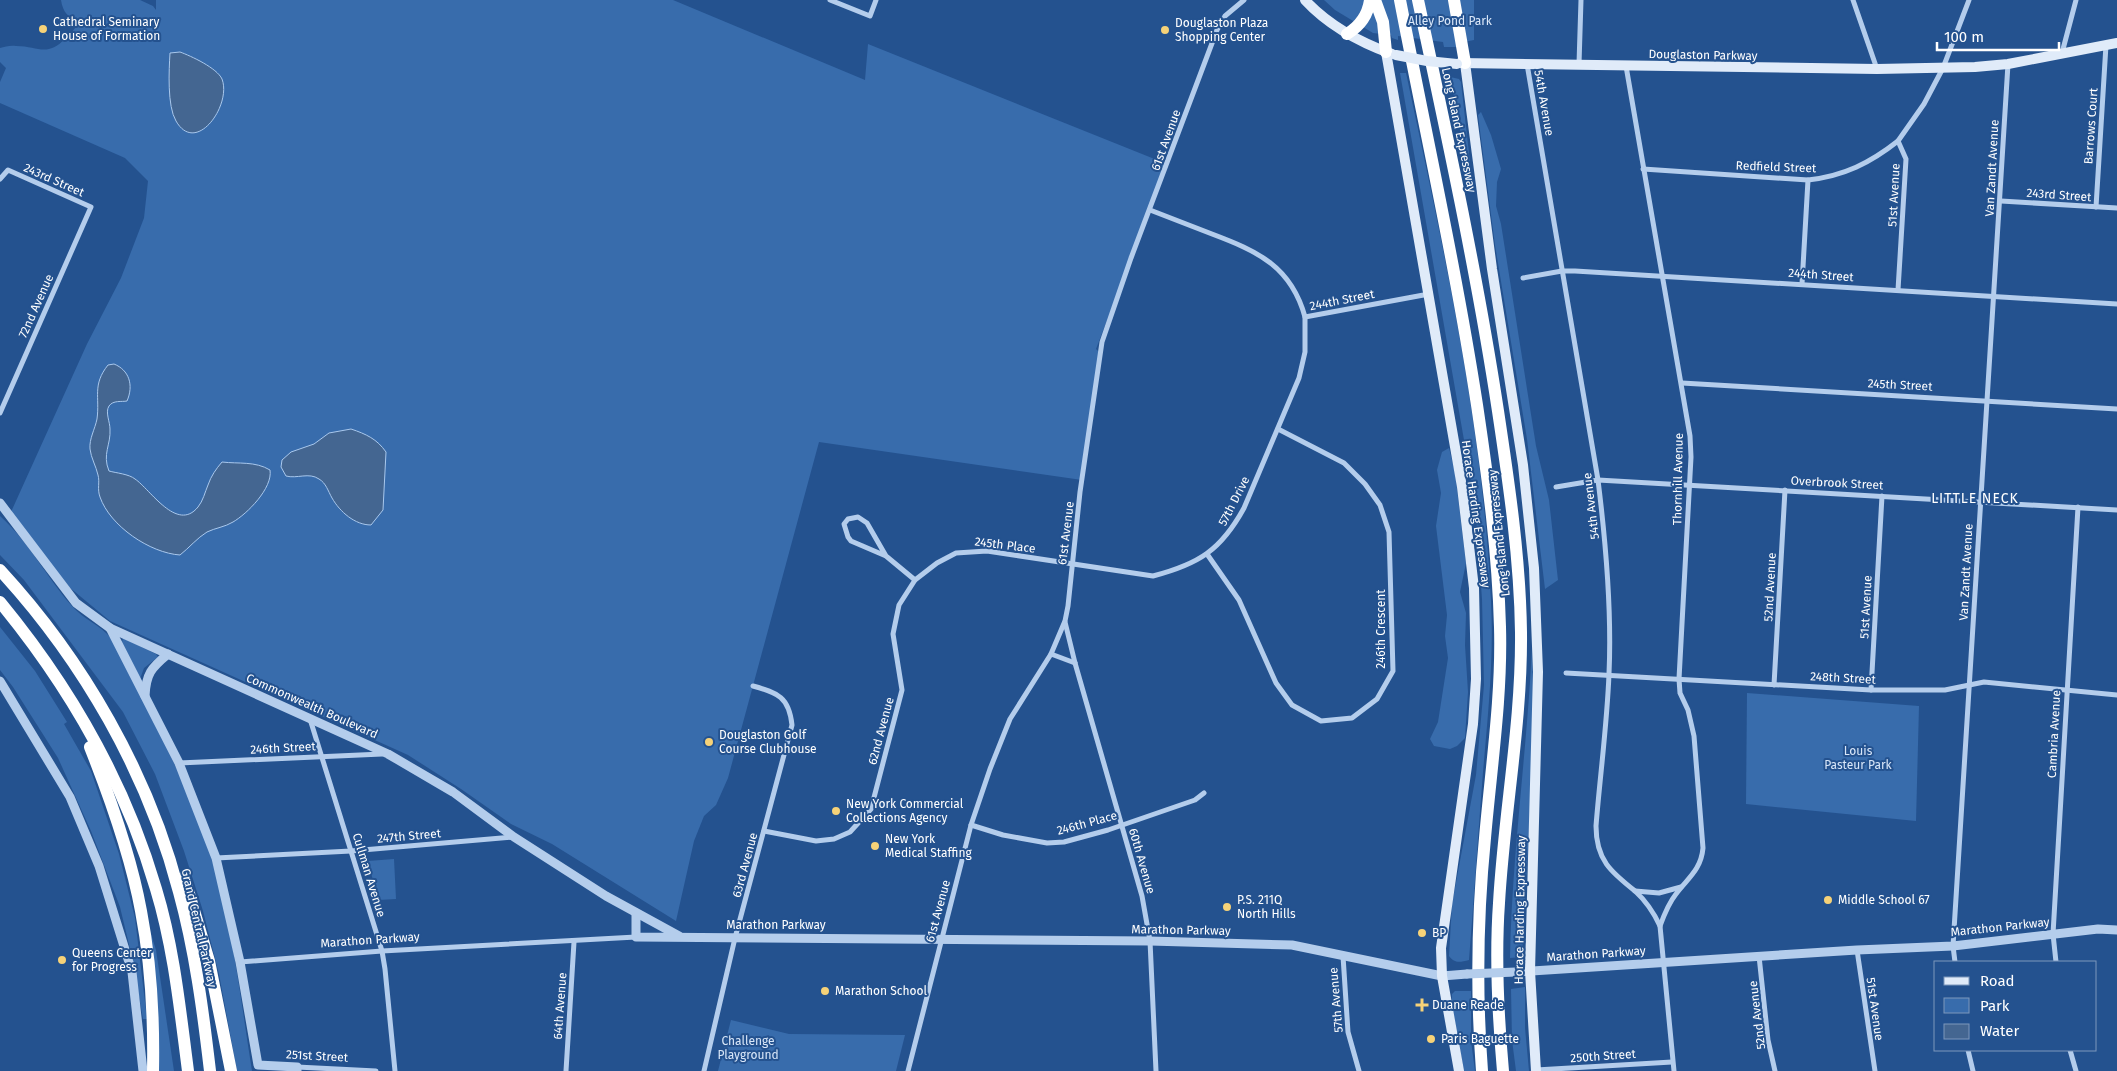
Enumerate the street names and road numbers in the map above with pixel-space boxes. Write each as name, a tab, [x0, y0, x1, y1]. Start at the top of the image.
street label: Douglaston Parkway	[1648, 47, 1758, 63]
street label: Long Island Expressway	[1439, 66, 1479, 194]
street label: 54th Avenue	[1531, 69, 1557, 137]
street label: Barrows Court	[2081, 87, 2101, 165]
street label: 61st Avenue	[1148, 108, 1184, 172]
street label: Van Zandt Avenue	[1982, 119, 2002, 217]
street label: Redfield Street	[1735, 159, 1817, 175]
street label: 243rd Street	[21, 160, 87, 200]
street label: 51st Avenue	[1885, 163, 1903, 227]
street label: 243rd Street	[2026, 186, 2093, 204]
street label: 244th Street	[1788, 266, 1855, 284]
street label: 72nd Avenue	[16, 272, 56, 340]
street label: 244th Street	[1309, 287, 1376, 313]
street label: 245th Street	[1867, 376, 1933, 394]
street label: Thornhill Avenue	[1670, 433, 1686, 525]
street label: Horace Harding Expressway	[1459, 439, 1493, 589]
street label: Long Island Expressway	[1485, 469, 1513, 597]
street label: 54th Avenue	[1580, 472, 1602, 540]
street label: 57th Drive	[1216, 474, 1252, 528]
street label: Overbrook Street	[1790, 474, 1884, 492]
street label: 61st Avenue	[1055, 500, 1077, 566]
street label: Van Zandt Avenue	[1956, 523, 1976, 621]
street label: 245th Place	[974, 534, 1036, 556]
street label: 52nd Avenue	[1761, 552, 1779, 622]
street label: 51st Avenue	[1857, 575, 1875, 639]
street label: 246th Crescent	[1374, 589, 1388, 669]
street label: 248th Street	[1810, 669, 1877, 687]
street label: Commonwealth Boulevard	[244, 671, 380, 741]
street label: Cambria Avenue	[2045, 690, 2063, 778]
street label: 62nd Avenue	[865, 696, 897, 766]
street label: 246th Street	[250, 739, 317, 757]
street label: 246th Place	[1055, 808, 1119, 838]
street label: 247th Street	[376, 826, 442, 846]
street label: 60th Avenue	[1126, 827, 1158, 895]
street label: Cullman Avenue	[350, 831, 388, 919]
street label: 63rd Avenue	[730, 831, 760, 899]
street label: Horace Harding Expressway	[1512, 835, 1528, 985]
street label: Grand Central Parkway	[178, 867, 220, 989]
street label: 61st Avenue	[923, 878, 953, 944]
street label: Marathon Parkway	[1950, 915, 2050, 939]
street label: Marathon Parkway	[726, 918, 826, 932]
street label: Marathon Parkway	[1131, 922, 1231, 938]
street label: Marathon Parkway	[320, 930, 420, 950]
street label: Marathon Parkway	[1546, 944, 1646, 964]
street label: 57th Avenue	[1326, 967, 1346, 1033]
street label: 64th Avenue	[551, 972, 569, 1040]
street label: 51st Avenue	[1864, 977, 1886, 1041]
street label: 52nd Avenue	[1746, 980, 1768, 1050]
street label: 251st Street	[286, 1047, 349, 1065]
street label: 250th Street	[1570, 1047, 1637, 1065]

